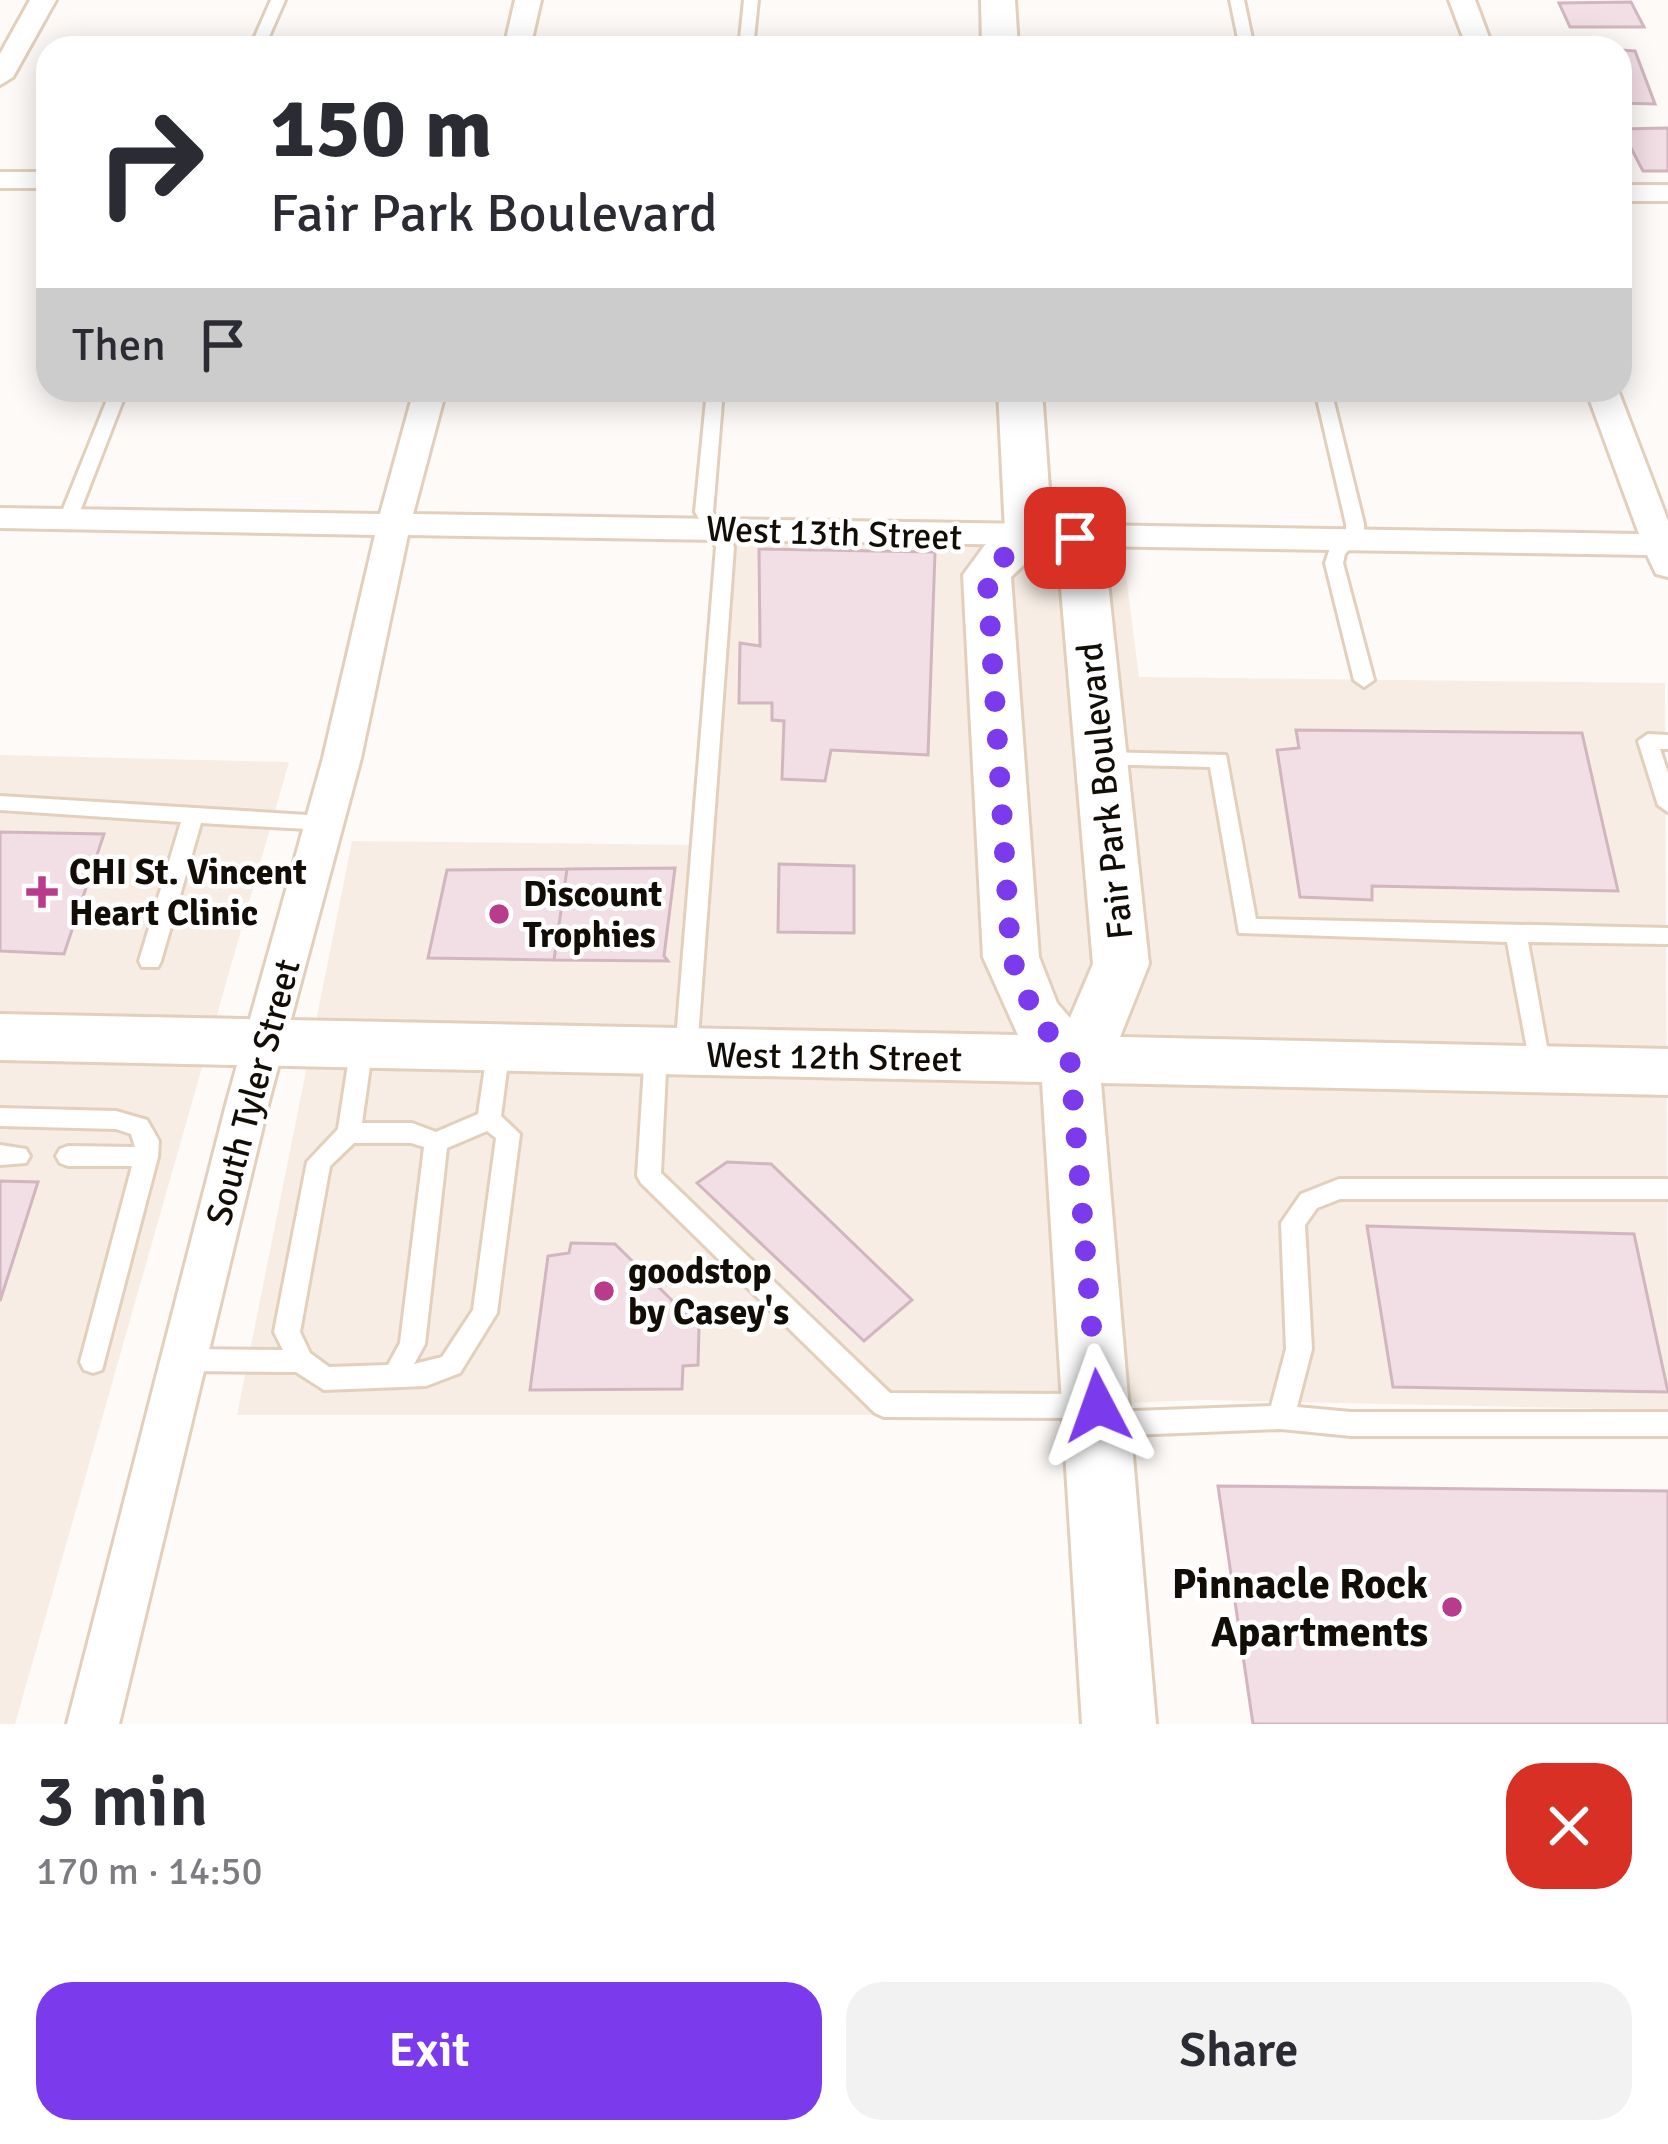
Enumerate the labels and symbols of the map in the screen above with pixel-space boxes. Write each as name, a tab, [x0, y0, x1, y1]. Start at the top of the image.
pin	[1024, 487, 1126, 589]
street label: West 13th Street	[705, 507, 963, 560]
street label: Fair Park Boulevard	[1068, 640, 1143, 942]
place label: CHI St. Vincent Heart Clinic	[69, 850, 307, 936]
place label: Discount Trophies	[523, 872, 662, 958]
marker: CHI St. Vincent Heart Clinic	[26, 876, 58, 908]
marker: Discount Trophies	[486, 901, 512, 927]
street label: South Tyler Street	[196, 954, 311, 1230]
street label: West 12th Street	[705, 1033, 962, 1082]
place label: goodstop by Casey's	[628, 1249, 789, 1335]
marker: goodstop by Casey's	[591, 1278, 617, 1304]
position arrow	[1035, 1343, 1161, 1469]
place label: Pinnacle Rock Apartments	[1172, 1559, 1428, 1658]
marker: Pinnacle Rock Apartments	[1439, 1594, 1465, 1620]

